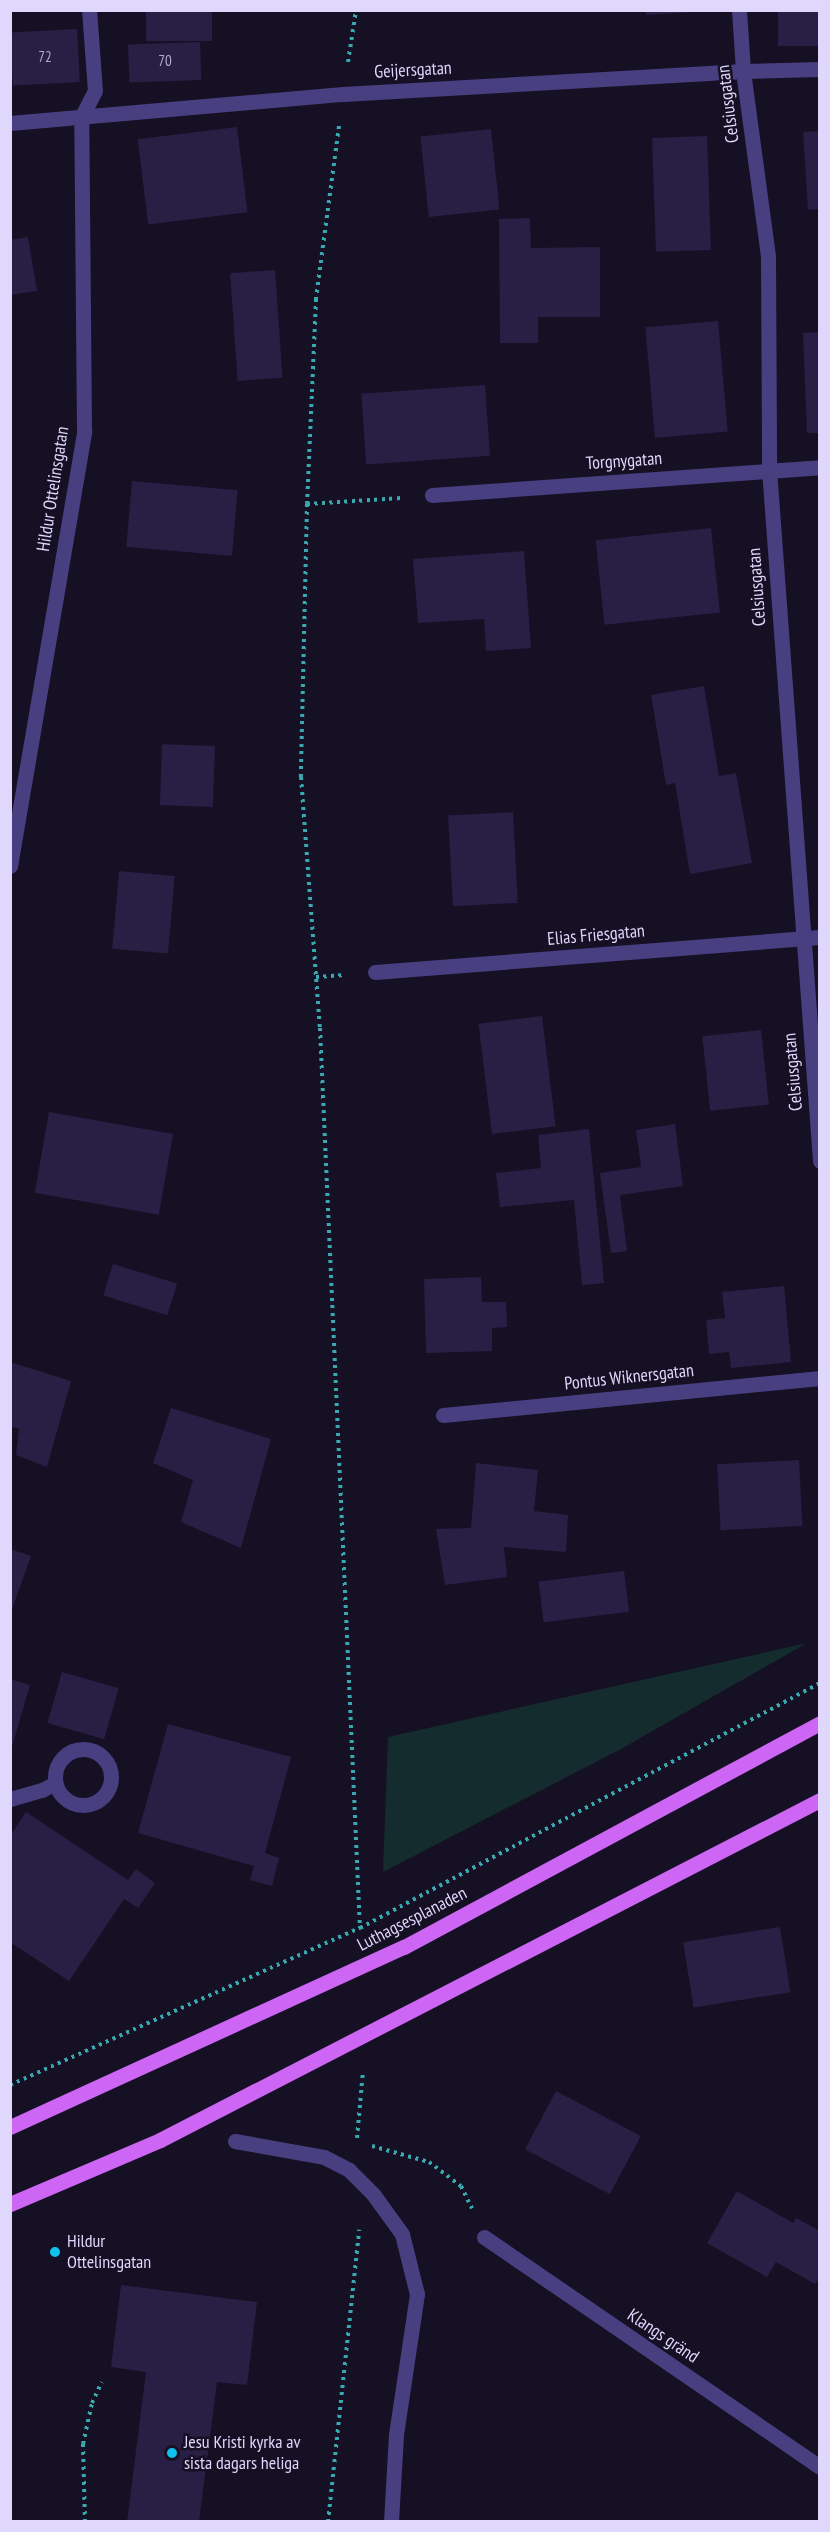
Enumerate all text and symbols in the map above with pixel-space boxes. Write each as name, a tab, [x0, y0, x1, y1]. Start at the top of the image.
house number: 72	[38, 48, 52, 66]
house number: 70	[158, 52, 172, 70]
street label: Geijersgatan	[374, 57, 452, 83]
street label: Celsiusgatan	[713, 64, 743, 144]
street label: Hildur Ottelinsgatan	[32, 425, 74, 553]
street label: Torgnygatan	[585, 448, 663, 474]
street label: Celsiusgatan	[743, 547, 771, 627]
street label: Elias Friesgatan	[546, 920, 646, 950]
street label: Celsiusgatan	[779, 1032, 807, 1112]
street label: Pontus Wiknersgatan	[563, 1359, 695, 1395]
street label: Luthagsesplanaden	[354, 1882, 470, 1956]
place label: Hildur Ottelinsgatan	[67, 2231, 151, 2274]
marker: Hildur Ottelinsgatan	[48, 2245, 62, 2259]
street label: Klangs gränd	[623, 2304, 703, 2368]
place label: Jesu Kristi kyrka av sista dagars heliga	[184, 2432, 300, 2474]
marker: Jesu Kristi kyrka av sista dagars heliga	[165, 2446, 179, 2460]

